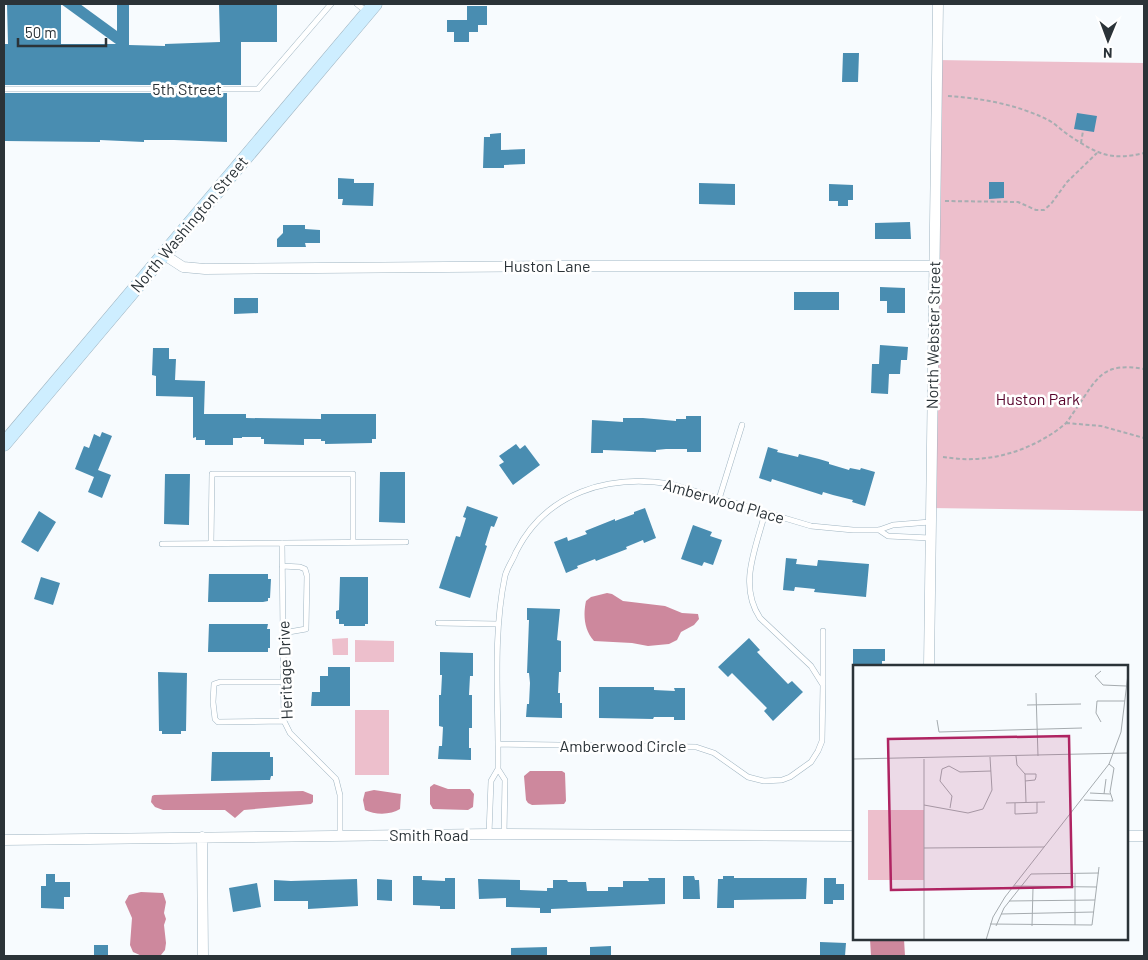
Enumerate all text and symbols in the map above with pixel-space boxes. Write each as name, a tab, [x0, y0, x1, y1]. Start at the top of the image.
scale bar	[18, 15, 105, 47]
north arrow	[1083, 15, 1133, 65]
text: 50 m	[25, 23, 57, 41]
text: N	[1103, 45, 1113, 62]
street label: 5th Street	[152, 79, 222, 98]
street label: North Washington Street	[126, 152, 251, 296]
street label: Huston Lane	[503, 256, 591, 275]
street label: North Webster Street	[922, 261, 943, 409]
park label: Huston Park	[996, 389, 1080, 408]
street label: Amberwood Place	[661, 474, 787, 527]
street label: Heritage Drive	[273, 620, 296, 720]
inset map	[853, 665, 1128, 940]
street label: Amberwood Circle	[559, 736, 687, 755]
street label: Smith Road	[389, 825, 469, 844]

